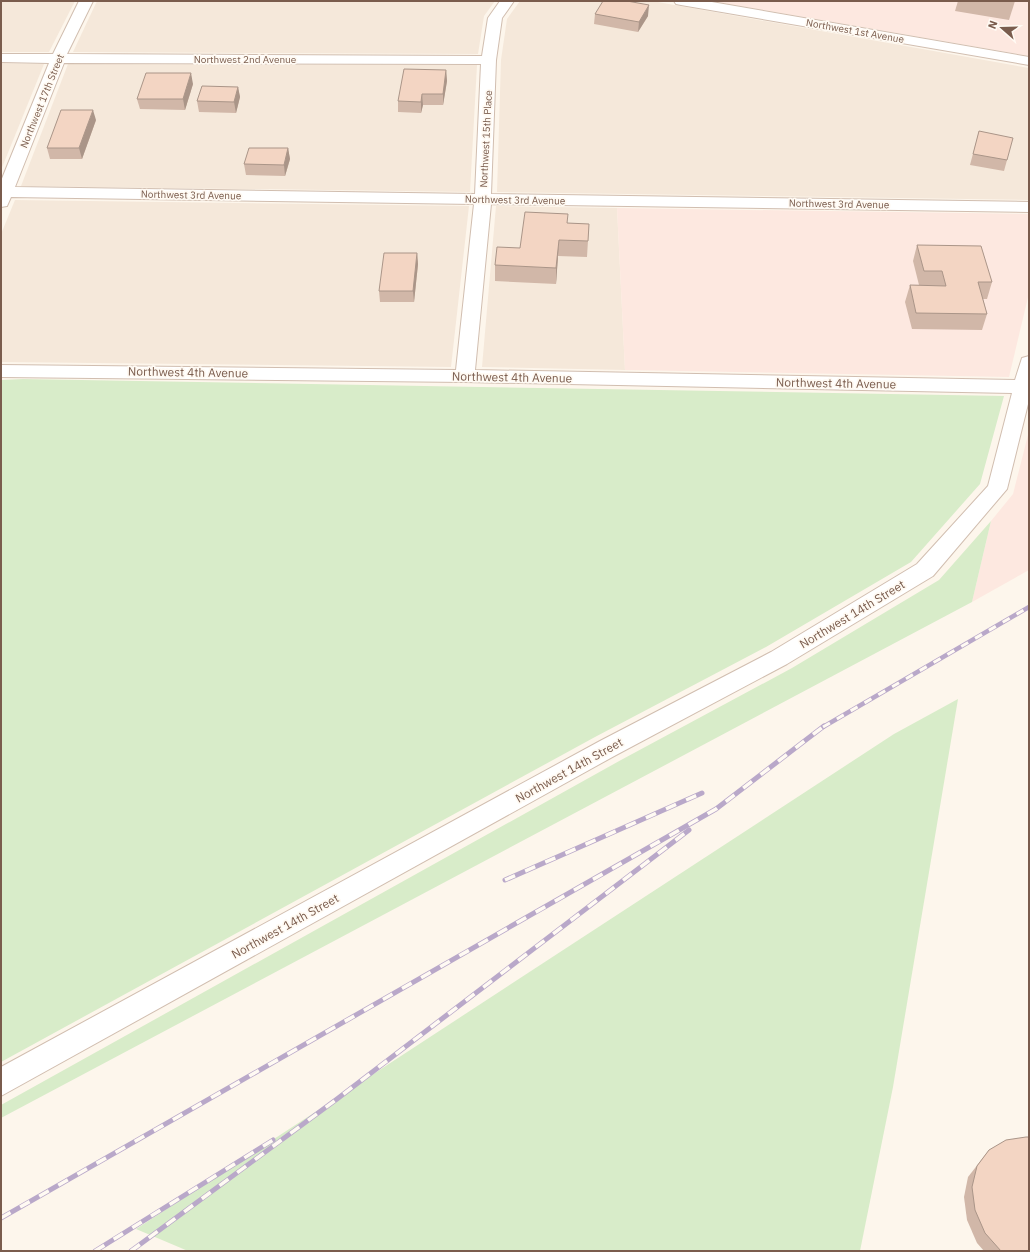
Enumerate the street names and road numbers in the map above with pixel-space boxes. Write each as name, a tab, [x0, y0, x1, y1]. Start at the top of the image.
street label: Northwest 1st Avenue	[805, 16, 906, 46]
street label: Northwest 17th Street	[17, 52, 67, 150]
street label: Northwest 2nd Avenue	[194, 53, 297, 66]
street label: Northwest 15th Place	[477, 90, 495, 188]
street label: Northwest 3rd Avenue	[141, 188, 242, 202]
street label: Northwest 3rd Avenue	[465, 193, 566, 207]
street label: Northwest 3rd Avenue	[789, 197, 890, 211]
street label: Northwest 4th Avenue	[128, 363, 249, 381]
street label: Northwest 4th Avenue	[452, 368, 573, 386]
street label: Northwest 4th Avenue	[776, 374, 897, 392]
street label: Northwest 14th Street	[797, 577, 907, 651]
street label: Northwest 14th Street	[513, 734, 625, 806]
street label: Northwest 14th Street	[229, 890, 341, 962]

